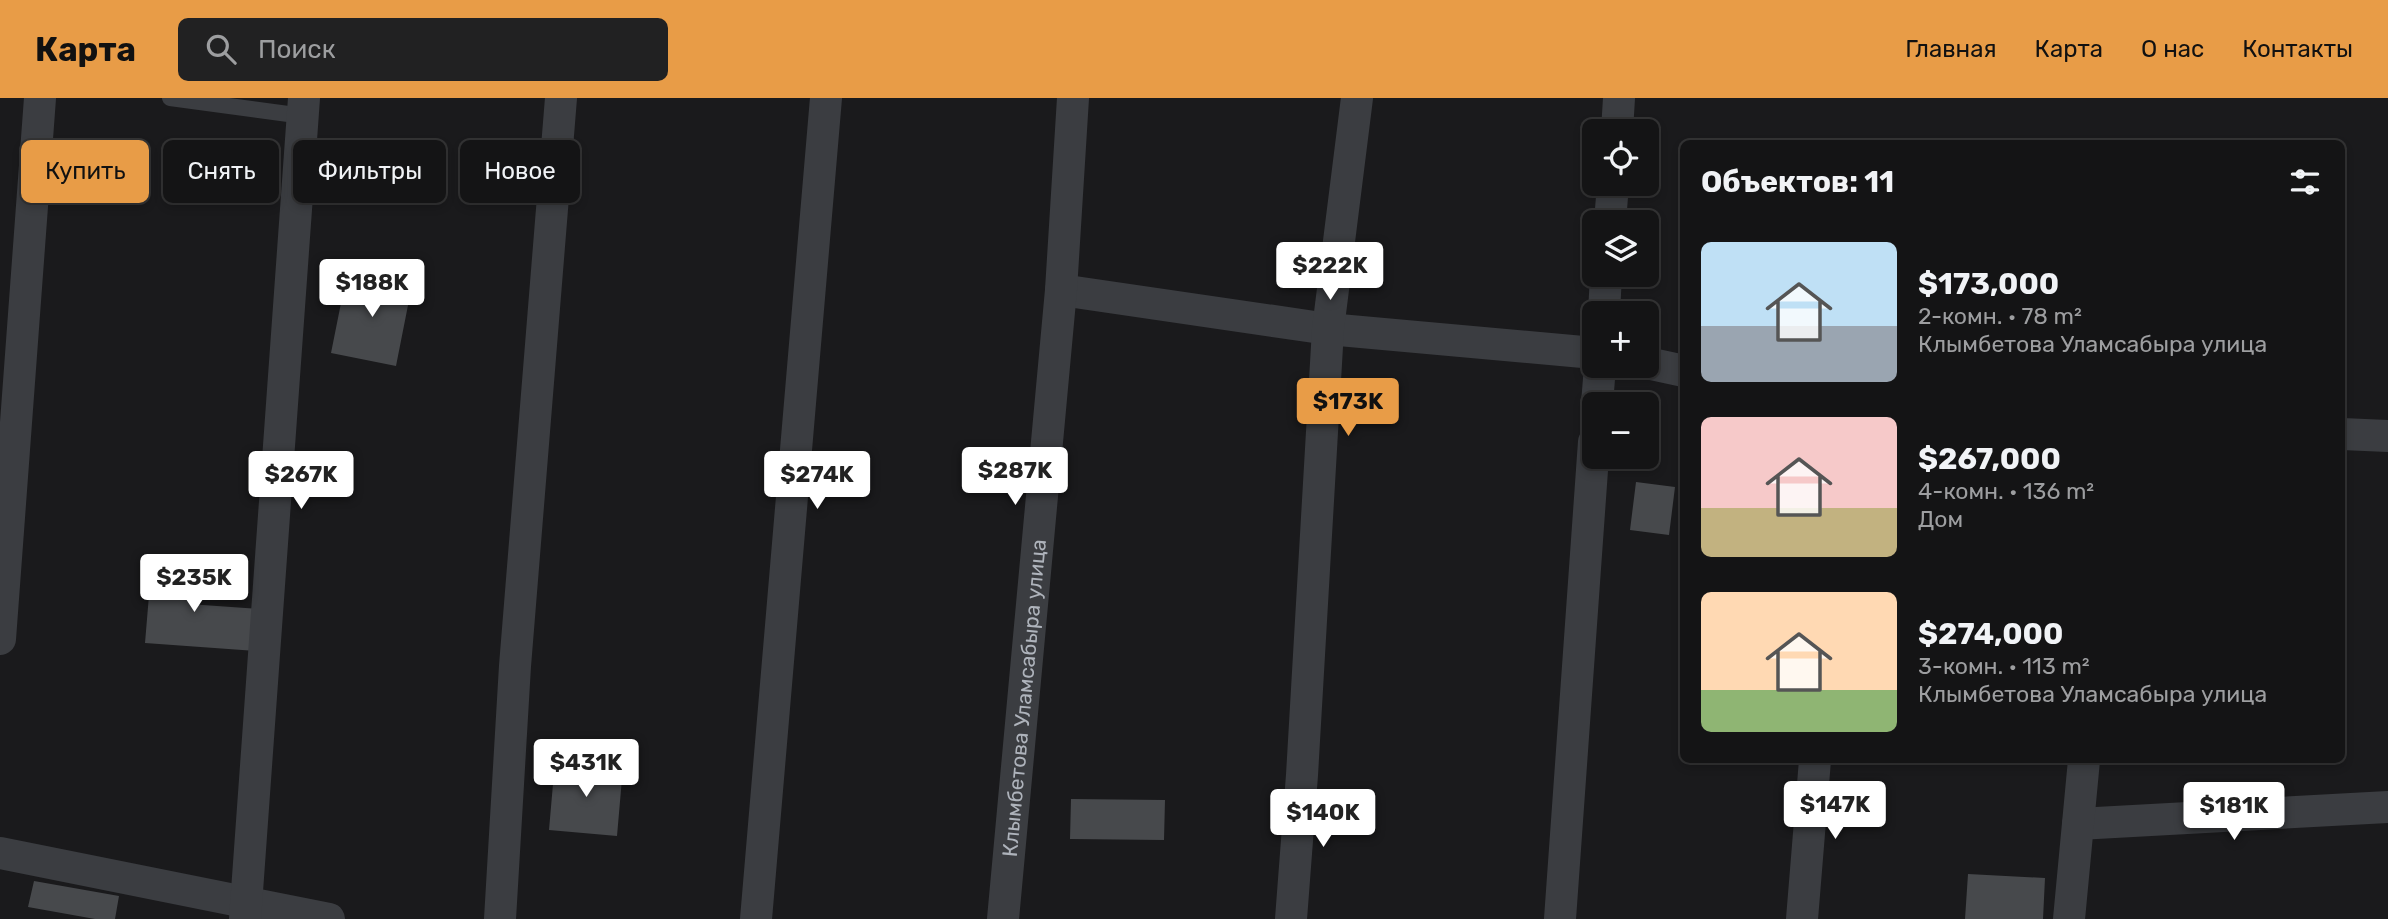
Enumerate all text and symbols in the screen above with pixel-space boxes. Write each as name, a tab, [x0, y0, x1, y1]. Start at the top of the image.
search box	[178, 18, 668, 81]
text: Карта	[35, 30, 136, 69]
icon: search	[202, 30, 240, 68]
text: Поиск	[258, 34, 336, 65]
text: Главная	[1905, 35, 1997, 63]
text: Карта	[2035, 35, 2103, 63]
text: О нас	[2141, 35, 2204, 63]
text: Контакты	[2242, 35, 2353, 63]
map controls	[1582, 119, 1659, 469]
button: locate	[1582, 119, 1659, 196]
chip: Купить	[21, 140, 149, 203]
chip: Снять	[163, 140, 279, 203]
chip: Фильтры	[293, 140, 446, 203]
chip: Новое	[460, 140, 580, 203]
icon: filters	[2286, 163, 2324, 201]
text: Объектов: 11	[1701, 164, 1894, 200]
button: layers	[1582, 210, 1659, 287]
pin: $222K	[1281, 242, 1379, 302]
text: $222K	[1292, 251, 1368, 279]
pin: $188K	[323, 260, 421, 319]
text: $173,000	[1918, 266, 2059, 302]
text: $188K	[335, 268, 409, 296]
icon: home	[1757, 270, 1841, 354]
button: +	[1582, 301, 1659, 378]
text: 2-комн. · 78 m²	[1918, 302, 2082, 330]
text: Клымбетова Уламсабыра улица	[1918, 330, 2267, 358]
pin: $173K	[1299, 378, 1397, 438]
text: $173K	[1313, 387, 1383, 415]
button: −	[1582, 392, 1659, 469]
text: $267,000	[1918, 441, 2061, 477]
icon: home	[1757, 445, 1841, 529]
pin: $287K	[966, 448, 1064, 507]
pin: $267K	[252, 452, 350, 511]
pin: $274K	[768, 452, 866, 511]
text: $287K	[978, 456, 1052, 484]
text: $267K	[265, 460, 337, 488]
text: $274K	[780, 460, 854, 488]
text: 4-комн. · 136 m²	[1918, 477, 2094, 505]
text: Дом	[1918, 505, 1963, 533]
street label: Клымбетова Уламсабыра улица	[996, 538, 1050, 858]
pin: $235K	[145, 554, 243, 614]
text: $235K	[156, 563, 232, 591]
text: $274,000	[1918, 616, 2063, 652]
icon: home	[1757, 620, 1841, 704]
text: 3-комн. · 113 m²	[1918, 652, 2090, 680]
text: Клымбетова Уламсабыра улица	[1918, 680, 2267, 708]
pin: $431K	[537, 740, 635, 799]
text: $431K	[550, 748, 622, 776]
pin: $147K	[1786, 782, 1884, 841]
pin: $181K	[2185, 782, 2283, 842]
pin: $140K	[1274, 790, 1372, 849]
text: $147K	[1800, 790, 1870, 818]
text: $181K	[2199, 791, 2269, 819]
text: $140K	[1286, 798, 1360, 826]

